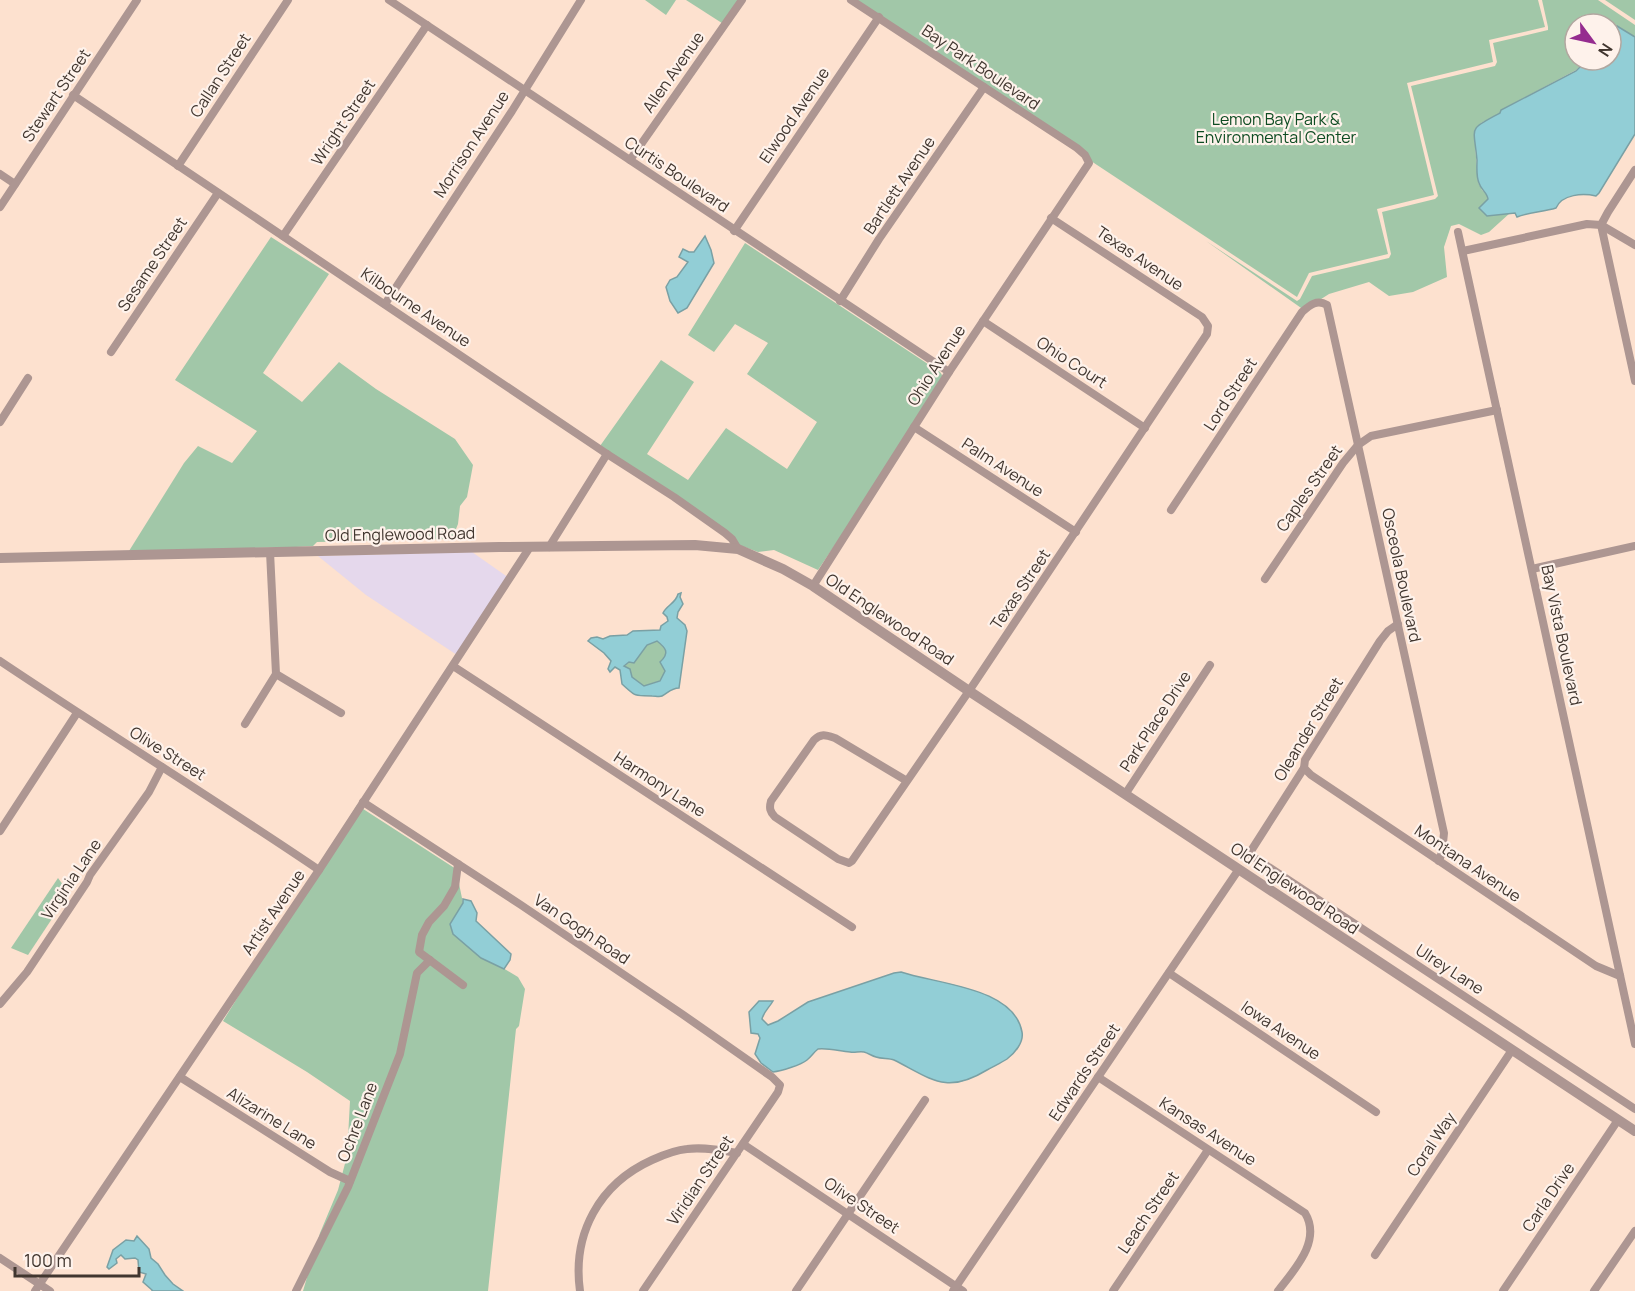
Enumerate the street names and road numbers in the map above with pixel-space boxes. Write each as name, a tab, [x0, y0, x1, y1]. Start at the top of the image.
street label: Bay Park Boulevard	[918, 19, 1044, 115]
street label: Allen Avenue	[637, 27, 709, 117]
street label: Callan Street	[185, 29, 255, 121]
street label: Stewart Street	[17, 44, 95, 146]
street label: Elwood Avenue	[754, 63, 834, 167]
street label: Wright Street	[306, 74, 380, 170]
street label: Morrison Avenue	[428, 86, 514, 202]
street label: Curtis Boulevard	[620, 131, 734, 217]
street label: Bartlett Avenue	[858, 132, 940, 238]
street label: Sesame Street	[112, 212, 192, 316]
street label: Texas Avenue	[1092, 221, 1188, 295]
street label: Kilbourne Avenue	[357, 262, 475, 352]
street label: Ohio Avenue	[902, 320, 970, 410]
street label: Ohio Court	[1032, 331, 1112, 393]
street label: Lord Street	[1198, 353, 1262, 435]
street label: Palm Avenue	[958, 432, 1048, 502]
street label: Caples Street	[1271, 440, 1347, 536]
street label: Osceola Boulevard	[1377, 506, 1427, 644]
street label: Old Englewood Road	[325, 522, 475, 546]
street label: Texas Street	[985, 544, 1055, 634]
street label: Bay Vista Boulevard	[1536, 563, 1588, 707]
street label: Old Englewood Road	[822, 568, 958, 670]
street label: Park Place Drive	[1114, 666, 1196, 776]
street label: Oleander Street	[1268, 673, 1348, 785]
street label: Olive Street	[126, 721, 210, 785]
street label: Harmony Lane	[610, 746, 710, 822]
street label: Montana Avenue	[1410, 819, 1526, 907]
street label: Virginia Lane	[36, 834, 106, 924]
street label: Old Englewood Road	[1227, 837, 1363, 939]
street label: Artist Avenue	[236, 865, 310, 959]
street label: Van Gogh Road	[530, 889, 634, 969]
street label: Ulrey Lane	[1412, 939, 1488, 999]
street label: Iowa Avenue	[1237, 995, 1325, 1065]
street label: Edwards Street	[1043, 1019, 1125, 1125]
street label: Ochre Lane	[332, 1079, 382, 1165]
street label: Alizarine Lane	[223, 1082, 321, 1154]
street label: Kansas Avenue	[1155, 1091, 1261, 1171]
street label: Coral Way	[1401, 1107, 1461, 1181]
street label: Viridian Street	[662, 1131, 738, 1229]
street label: Carla Drive	[1517, 1158, 1579, 1236]
street label: Leach Street	[1112, 1167, 1184, 1257]
street label: Olive Street	[820, 1172, 904, 1238]

